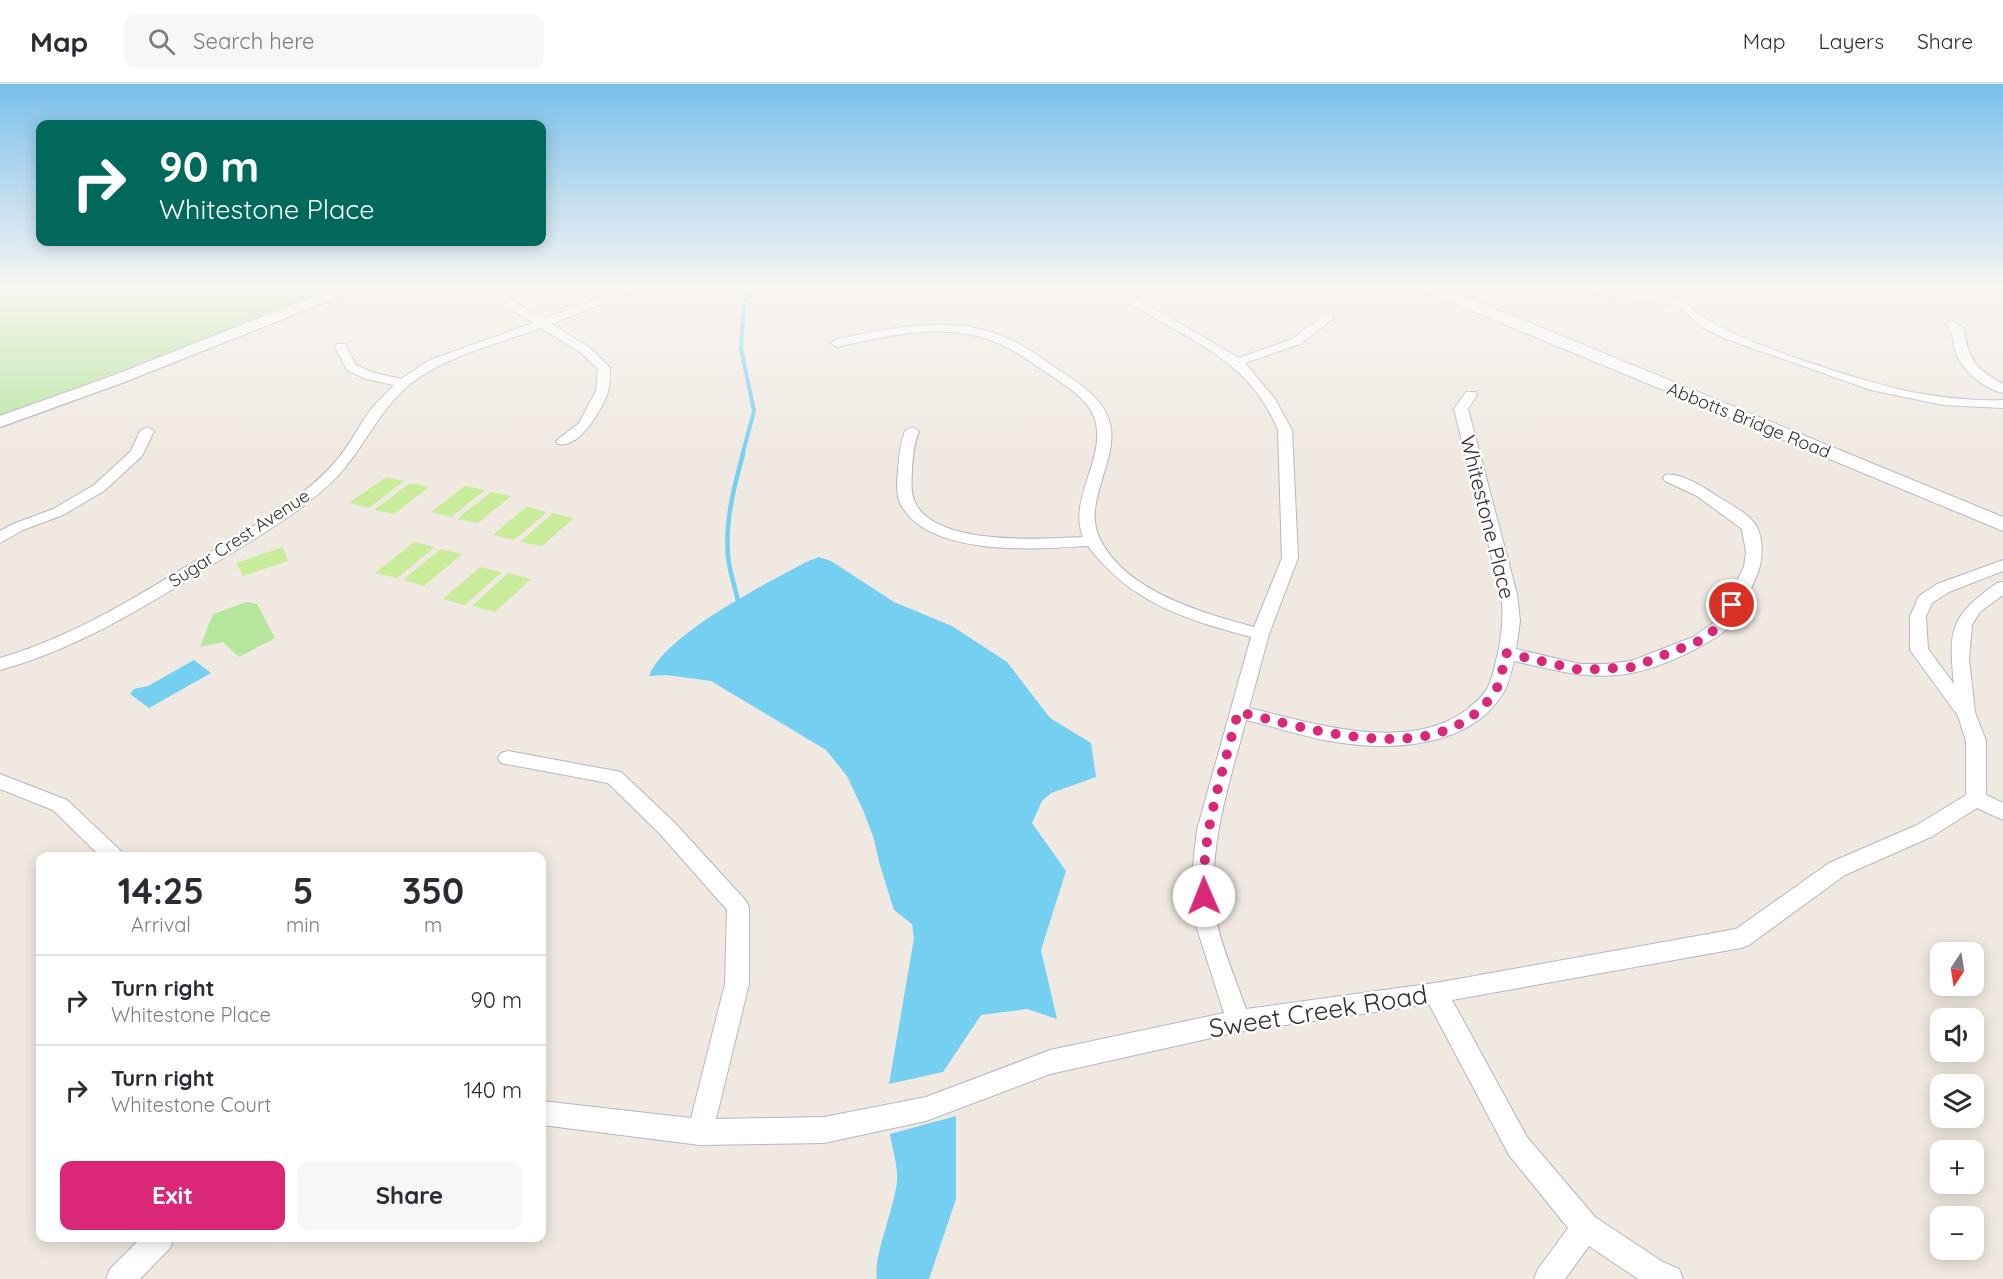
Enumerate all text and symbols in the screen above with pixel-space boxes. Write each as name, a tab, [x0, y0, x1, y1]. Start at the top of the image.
search box	[124, 14, 544, 68]
text: Map	[30, 24, 88, 59]
icon: search	[145, 25, 178, 58]
text: Search here	[193, 27, 315, 55]
text: Map	[1743, 28, 1786, 54]
text: Layers	[1819, 28, 1884, 54]
text: Share	[1917, 28, 1973, 54]
text: 90 m	[159, 140, 259, 193]
icon: right	[60, 144, 138, 222]
text: Whitestone Place	[159, 192, 375, 226]
street label: Abbotts Bridge Road	[1664, 377, 1834, 463]
street label: Whitestone Place	[1455, 433, 1521, 601]
street label: Sugar Crest Avenue	[164, 484, 314, 592]
pin	[1706, 579, 1757, 630]
icon: arrive	[1715, 588, 1748, 621]
position arrow	[1172, 864, 1236, 928]
text: 14:25	[118, 868, 204, 913]
text: 5	[293, 868, 313, 913]
text: 350	[402, 868, 464, 913]
text: Arrival	[131, 912, 191, 937]
text: min	[286, 912, 320, 937]
text: m	[424, 912, 442, 937]
north arrow	[1930, 942, 1984, 996]
map controls	[1930, 942, 1984, 1260]
text: Turn right	[111, 974, 215, 1002]
street label: Sweet Creek Road	[1206, 977, 1430, 1045]
icon: right	[60, 984, 93, 1017]
text: 90 m	[471, 986, 522, 1014]
text: Whitestone Place	[111, 1002, 271, 1027]
button: sound	[1930, 1008, 1984, 1062]
text: Turn right	[111, 1064, 215, 1092]
icon: right	[60, 1074, 93, 1107]
button: layers	[1930, 1074, 1984, 1128]
text: 140 m	[463, 1076, 522, 1104]
text: Whitestone Court	[111, 1092, 271, 1117]
button: +	[1930, 1140, 1984, 1194]
button: Exit	[60, 1161, 285, 1230]
button: Share	[297, 1161, 522, 1230]
button: −	[1930, 1206, 1984, 1260]

